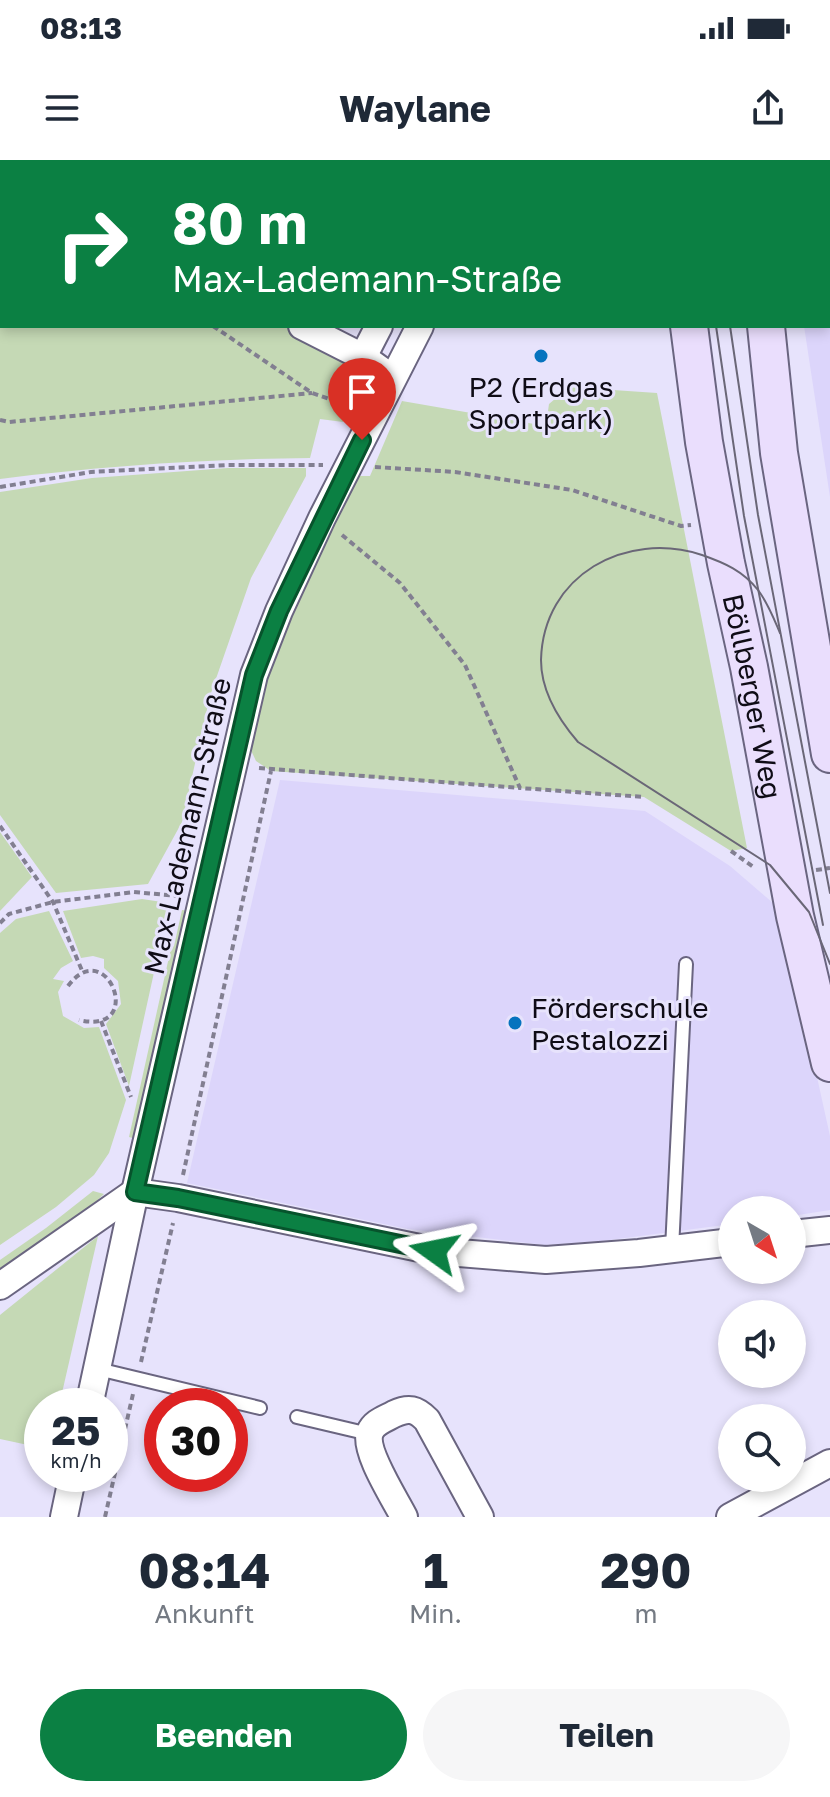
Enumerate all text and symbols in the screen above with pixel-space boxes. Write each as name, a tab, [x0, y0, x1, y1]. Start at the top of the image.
text: 08:13	[40, 10, 122, 46]
icon: menu	[40, 86, 84, 130]
icon: share	[746, 86, 790, 130]
text: Waylane	[339, 87, 491, 130]
text: 80 m	[172, 189, 307, 256]
icon: right	[40, 192, 144, 296]
text: Max-Lademann-Straße	[172, 257, 562, 300]
marker: P2 (Erdgas Sportpark)	[532, 347, 550, 365]
pin	[328, 358, 396, 440]
icon: arrive	[340, 370, 384, 414]
place label: P2 (Erdgas Sportpark)	[468, 370, 614, 435]
street label: Böllberger Weg	[717, 591, 790, 801]
street label: Max-Lademann-Straße	[137, 674, 237, 978]
place label: Förderschule Pestalozzi	[531, 991, 708, 1056]
marker: Förderschule Pestalozzi	[506, 1014, 524, 1032]
north arrow	[718, 1196, 806, 1284]
map controls	[718, 1196, 806, 1492]
position arrow	[392, 1209, 476, 1293]
button: sound	[718, 1300, 806, 1388]
speed limit sign: 30	[144, 1388, 248, 1492]
button: search	[718, 1404, 806, 1492]
text: 25	[52, 1406, 100, 1454]
text: km/h	[51, 1448, 101, 1472]
text: 08:14	[138, 1541, 270, 1599]
text: 1	[423, 1541, 448, 1599]
text: 290	[601, 1541, 692, 1599]
text: Ankunft	[154, 1598, 254, 1629]
text: Min.	[409, 1598, 462, 1629]
text: m	[635, 1598, 658, 1629]
button: Beenden	[40, 1689, 407, 1781]
button: Teilen	[423, 1689, 790, 1781]

